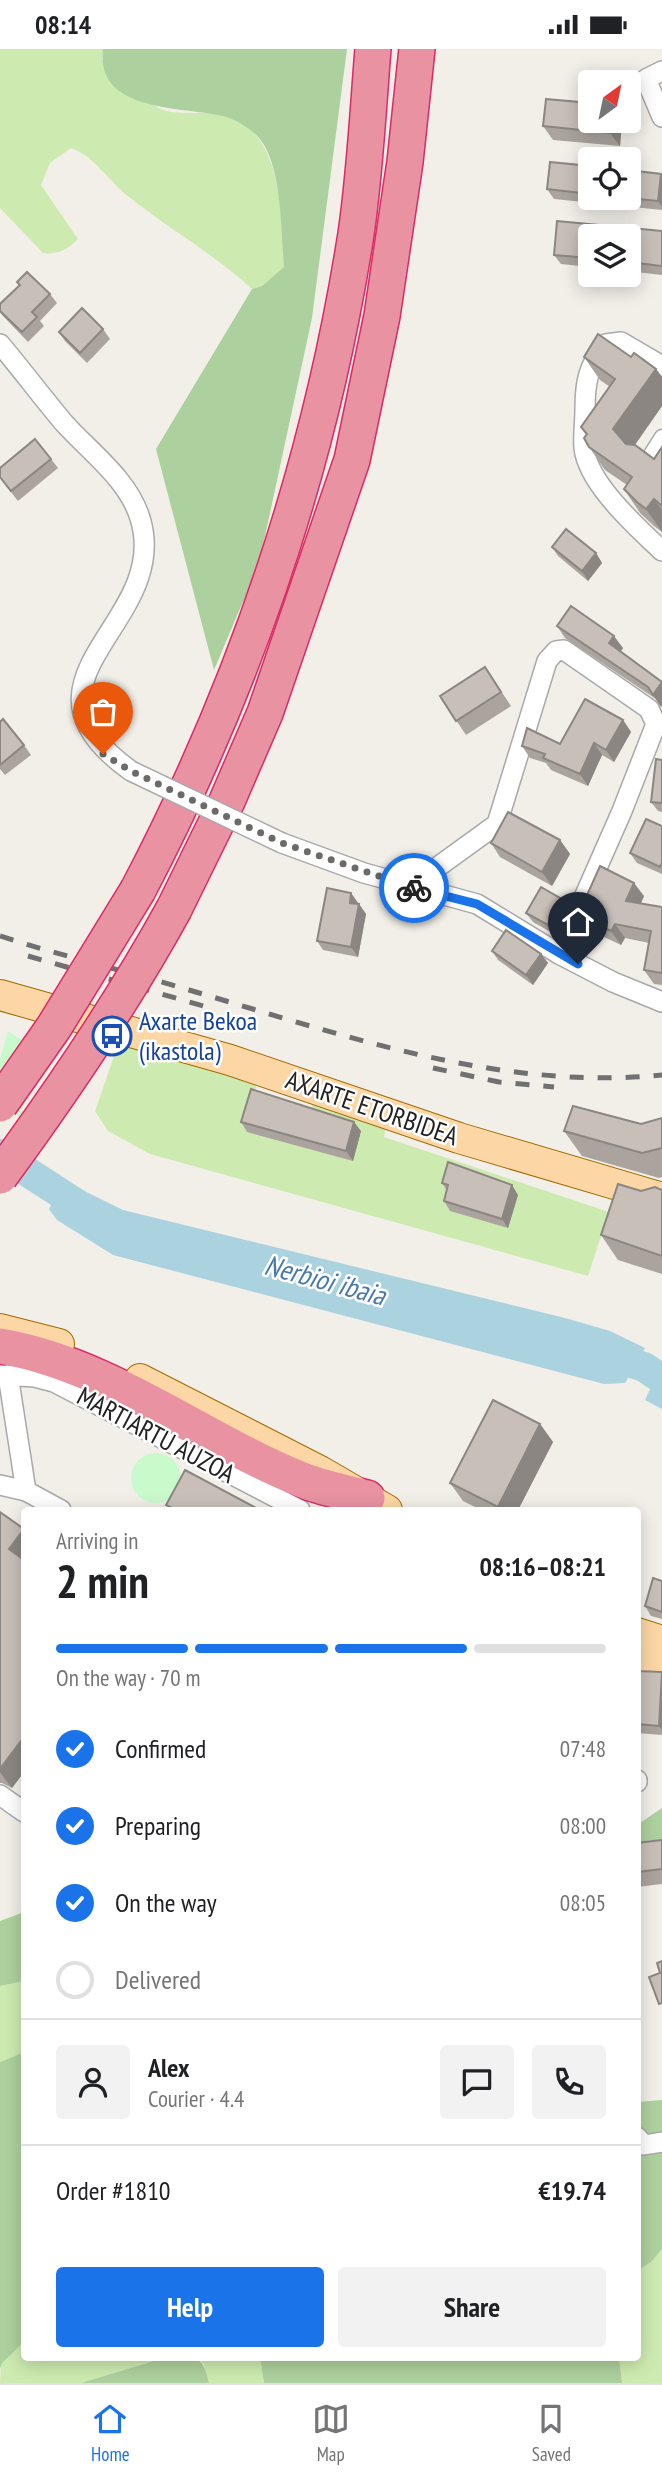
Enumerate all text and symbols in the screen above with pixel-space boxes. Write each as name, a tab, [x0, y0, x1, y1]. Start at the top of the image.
text: 08:14	[35, 8, 91, 41]
north arrow	[578, 70, 640, 133]
map controls	[578, 70, 641, 287]
button: locate	[578, 147, 641, 210]
button: layers	[578, 224, 641, 287]
pin	[73, 682, 133, 754]
icon: bag	[84, 693, 122, 731]
courier	[379, 853, 449, 923]
icon: bike	[395, 869, 433, 907]
pin	[548, 892, 608, 964]
icon: home	[559, 903, 597, 941]
place label: Axarte Bekoa (ikastola)	[139, 1004, 257, 1067]
bus stop icon: Axarte Bekoa (ikastola)	[91, 1015, 133, 1057]
street label: AXARTE ETORBIDEA	[282, 1063, 463, 1153]
water label: Nerbioi ibaia	[261, 1246, 391, 1314]
street label: MARTIARTU AUZOA	[72, 1379, 241, 1490]
text: Arriving in	[56, 1526, 138, 1555]
text: 08:16–08:21	[479, 1550, 606, 1583]
text: 2 min	[56, 1551, 149, 1611]
text: On the way · 70 m	[56, 1663, 200, 1692]
icon: check	[56, 1730, 94, 1768]
text: Confirmed	[115, 1732, 206, 1765]
text: 07:48	[560, 1734, 606, 1763]
icon: check	[56, 1807, 94, 1845]
text: Preparing	[115, 1809, 201, 1842]
text: 08:00	[560, 1811, 606, 1840]
icon: check	[56, 1884, 94, 1922]
text: On the way	[115, 1886, 217, 1919]
text: 08:05	[560, 1888, 606, 1917]
text: Delivered	[115, 1963, 201, 1996]
button: person	[56, 2045, 130, 2119]
button: chat	[440, 2045, 514, 2119]
button: phone	[532, 2045, 606, 2119]
text: Alex	[148, 2051, 189, 2084]
text: Courier · 4.4	[148, 2084, 244, 2113]
text: Order #1810	[56, 2174, 171, 2207]
text: €19.74	[538, 2174, 606, 2207]
button: Help	[56, 2267, 324, 2347]
button: Share	[338, 2267, 606, 2347]
tab: Home	[91, 2400, 130, 2466]
tab: Map	[312, 2400, 350, 2466]
tab: Saved	[532, 2400, 571, 2466]

